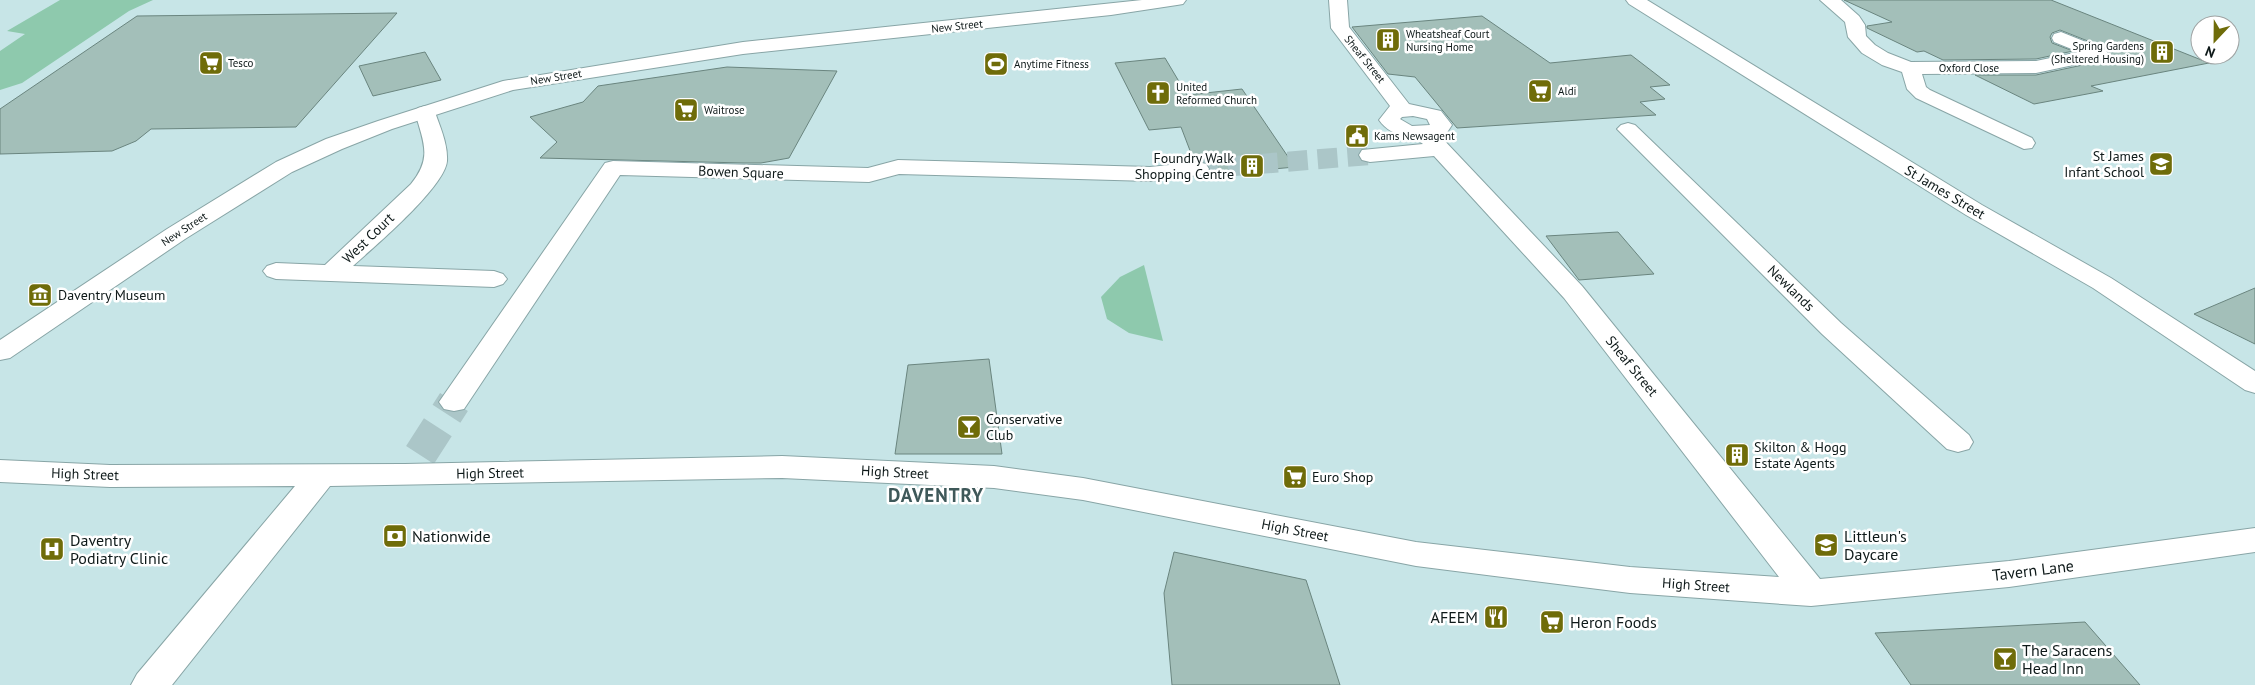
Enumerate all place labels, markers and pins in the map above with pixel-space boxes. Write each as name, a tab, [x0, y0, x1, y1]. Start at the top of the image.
building icon: Wheatsheaf Court Nursing Home	[1375, 27, 1401, 53]
place label: Wheatsheaf Court Nursing Home	[1406, 27, 1490, 54]
place label: Spring Gardens (Sheltered Housing)	[2051, 39, 2144, 66]
building icon: Spring Gardens (Sheltered Housing)	[2149, 39, 2175, 65]
supermarket icon: Tesco	[198, 50, 224, 76]
sports icon: Anytime Fitness	[983, 51, 1009, 77]
place label: Tesco	[228, 56, 254, 70]
place label: Anytime Fitness	[1014, 57, 1089, 71]
supermarket icon: Aldi	[1527, 78, 1553, 104]
church icon: United Reformed Church	[1145, 80, 1171, 106]
place label: United Reformed Church	[1176, 80, 1257, 107]
place label: Aldi	[1558, 84, 1577, 98]
supermarket icon: Waitrose	[673, 97, 699, 123]
place label: Waitrose	[704, 103, 745, 117]
public building icon: Kams Newsagent	[1344, 123, 1370, 149]
place label: Kams Newsagent	[1374, 129, 1455, 143]
place label: St James Infant School	[2064, 147, 2144, 181]
place label: Foundry Walk Shopping Centre	[1135, 149, 1234, 183]
school or university icon: St James Infant School	[2148, 151, 2174, 177]
building icon: Foundry Walk Shopping Centre	[1239, 153, 1265, 179]
museum icon: Daventry Museum	[27, 282, 53, 308]
place label: Daventry Museum	[58, 286, 165, 304]
place label: Conservative Club	[986, 410, 1062, 444]
bar icon: Conservative Club	[956, 414, 982, 440]
place label: Skilton & Hogg Estate Agents	[1754, 438, 1847, 472]
building icon: Skilton & Hogg Estate Agents	[1724, 442, 1750, 468]
supermarket icon: Euro Shop	[1282, 464, 1308, 490]
place label: Euro Shop	[1312, 468, 1373, 486]
bank icon: Nationwide	[382, 523, 408, 549]
place label: Nationwide	[412, 526, 491, 546]
place label: Littleun's Daycare	[1844, 526, 1907, 564]
place label: Daventry Podiatry Clinic	[70, 530, 168, 568]
school or university icon: Littleun's Daycare	[1813, 532, 1839, 558]
hospital icon: Daventry Podiatry Clinic	[39, 536, 65, 562]
restaurant icon: AFEEM	[1483, 604, 1509, 630]
place label: AFEEM	[1431, 607, 1478, 627]
supermarket icon: Heron Foods	[1539, 609, 1565, 635]
place label: Heron Foods	[1570, 612, 1657, 632]
place label: The Saracens Head Inn	[2022, 640, 2113, 678]
bar icon: The Saracens Head Inn	[1992, 646, 2018, 672]

